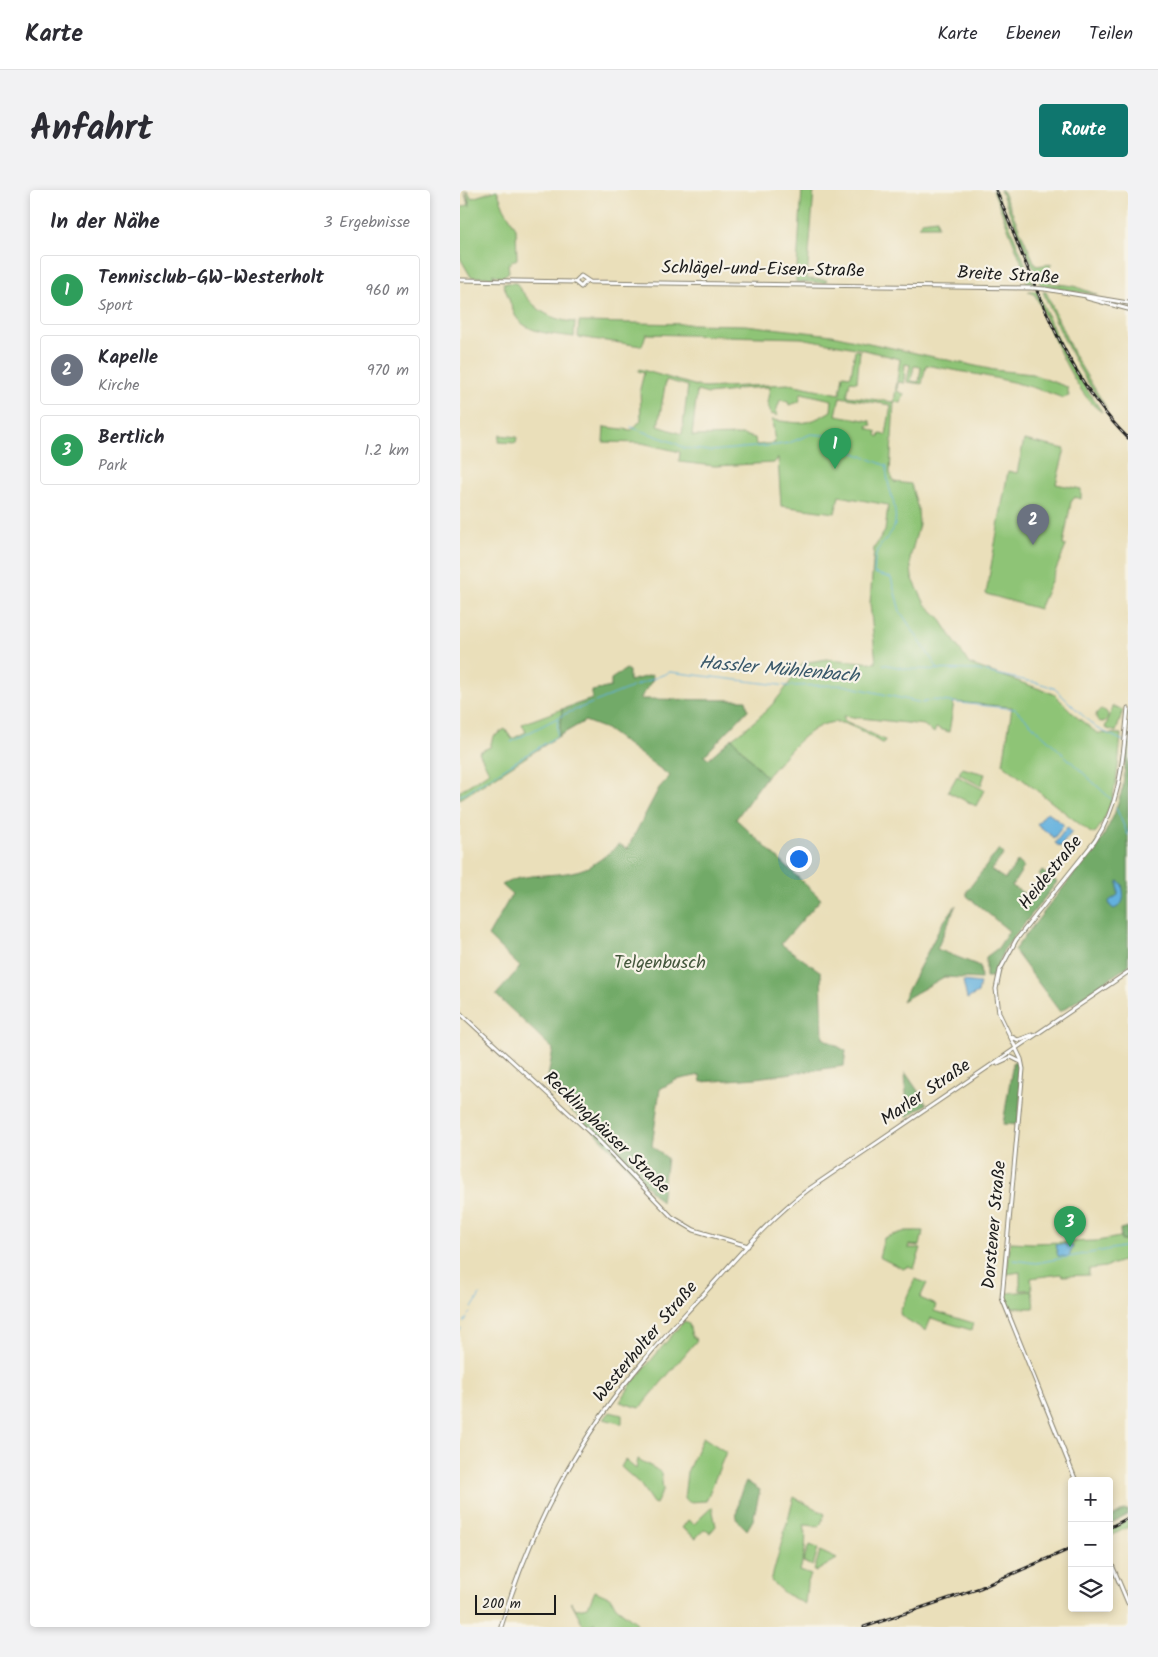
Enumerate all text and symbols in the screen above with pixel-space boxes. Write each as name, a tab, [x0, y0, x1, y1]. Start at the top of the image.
text: Karte	[25, 15, 83, 54]
text: Karte	[937, 20, 978, 49]
text: Ebenen	[1006, 20, 1061, 49]
text: Teilen	[1089, 20, 1133, 49]
text: Anfahrt	[30, 102, 153, 158]
button: Route	[1039, 104, 1128, 157]
text: In der Nähe	[50, 206, 160, 239]
text: 3 Ergebnisse	[323, 210, 410, 235]
street label: Schlägel-und-Eisen-Straße	[661, 254, 865, 286]
street label: Breite Straße	[956, 259, 1060, 293]
text: Tennisclub-GW-Westerholt	[98, 263, 324, 293]
text: 1	[65, 278, 69, 303]
text: 960 m	[365, 278, 409, 303]
text: Sport	[98, 293, 133, 318]
text: Kapelle	[98, 343, 158, 373]
text: 2	[62, 358, 72, 383]
text: 970 m	[367, 358, 409, 383]
text: Kirche	[98, 373, 139, 398]
text: Bertlich	[98, 423, 165, 453]
pin: 1	[819, 428, 851, 469]
text: 3	[63, 438, 71, 463]
text: 1.2 km	[364, 438, 409, 463]
text: Park	[98, 453, 127, 478]
pin: 2	[1017, 504, 1049, 545]
water label: Hassler Mühlenbach	[698, 648, 862, 692]
street label: Heidestraße	[1012, 829, 1090, 917]
your location	[786, 846, 812, 872]
park label: Telgenbusch	[614, 949, 706, 978]
street label: Marler Straße	[875, 1052, 977, 1134]
street label: Recklinghäuser Straße	[536, 1064, 676, 1202]
street label: Dorstener Straße	[975, 1160, 1015, 1290]
pin: 3	[1054, 1206, 1086, 1247]
street label: Westerholter Straße	[586, 1275, 706, 1409]
map controls	[1068, 1477, 1113, 1612]
button: +	[1068, 1477, 1113, 1522]
button: −	[1068, 1522, 1113, 1567]
button: layers	[1068, 1567, 1113, 1612]
scale bar	[475, 1592, 556, 1615]
text: 200 m	[482, 1593, 521, 1615]

